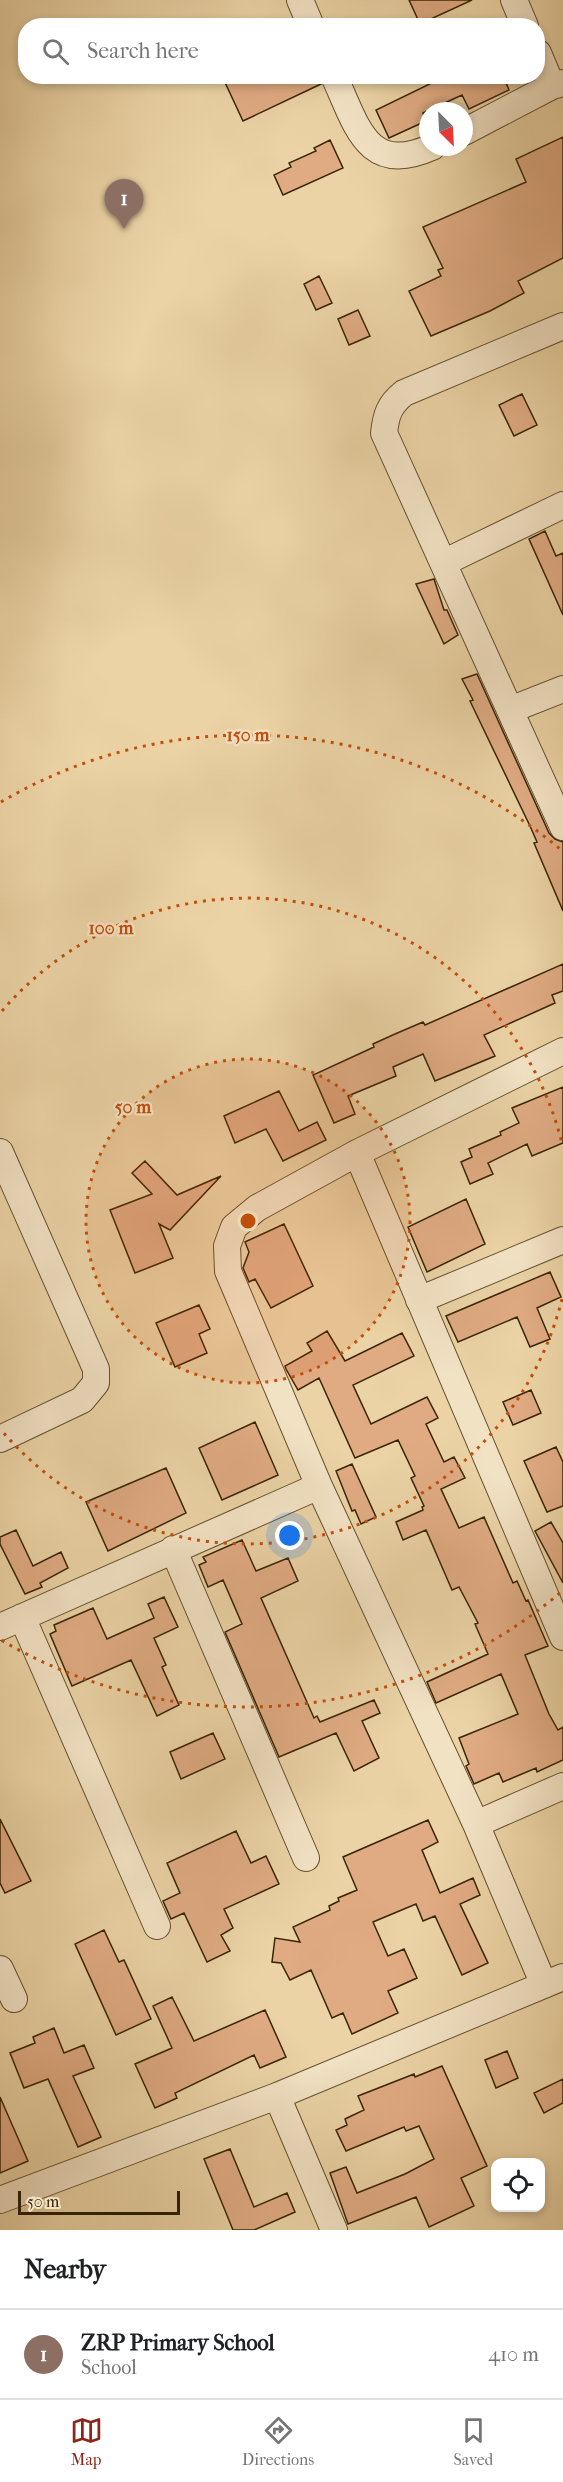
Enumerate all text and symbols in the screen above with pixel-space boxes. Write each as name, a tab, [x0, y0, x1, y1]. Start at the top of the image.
search box	[18, 18, 545, 84]
icon: search	[39, 35, 72, 68]
text: Search here	[87, 38, 199, 64]
north arrow	[419, 102, 473, 156]
pin: 1	[104, 180, 144, 229]
text: 150 m	[227, 725, 270, 746]
text: 100 m	[88, 918, 135, 939]
text: 50 m	[115, 1097, 152, 1118]
centre of rings	[238, 1211, 258, 1231]
your location	[275, 1521, 304, 1550]
map controls	[491, 2158, 545, 2212]
button: locate	[491, 2158, 545, 2212]
scale bar	[18, 2188, 180, 2216]
text: 50 m	[27, 2192, 59, 2211]
text: Nearby	[24, 2254, 106, 2285]
text: ZRP Primary School	[81, 2330, 275, 2356]
text: 1	[40, 2343, 47, 2366]
text: 410 m	[488, 2343, 539, 2366]
text: School	[81, 2356, 137, 2379]
tab: Map	[70, 2414, 103, 2469]
tab: Directions	[242, 2414, 314, 2469]
tab: Saved	[454, 2414, 493, 2469]

